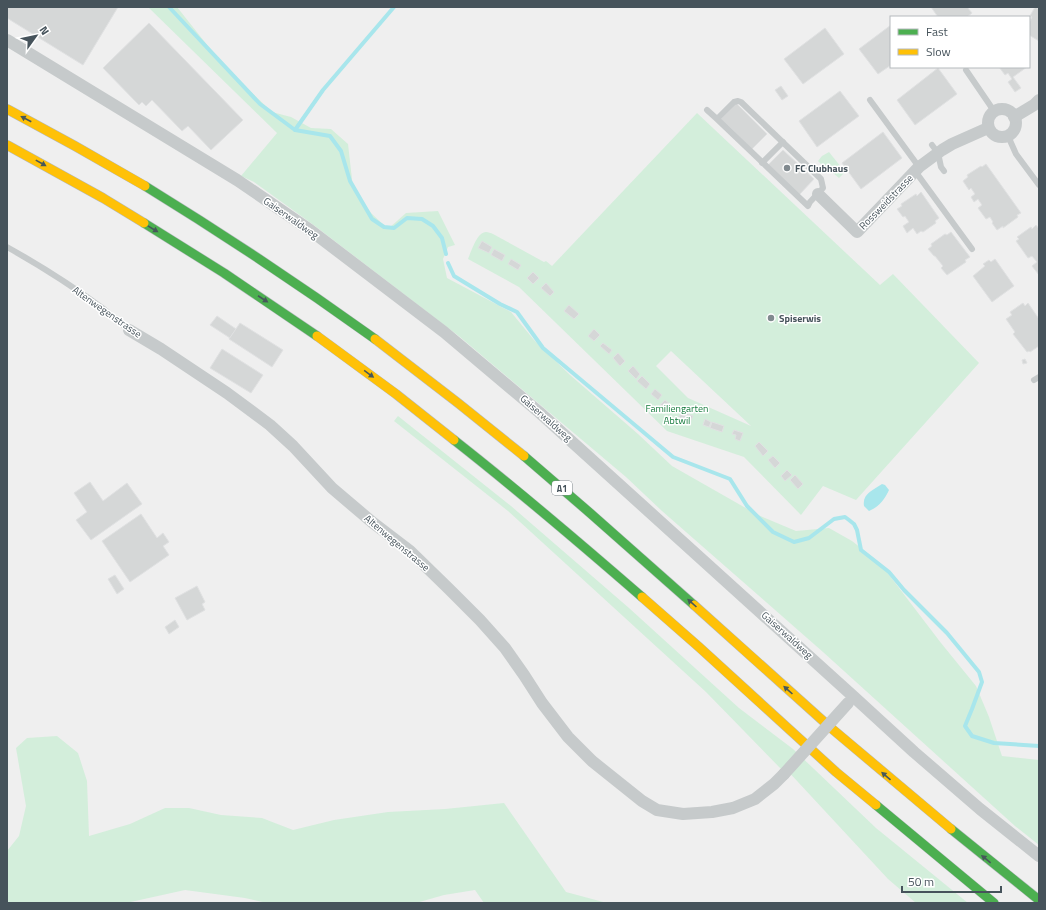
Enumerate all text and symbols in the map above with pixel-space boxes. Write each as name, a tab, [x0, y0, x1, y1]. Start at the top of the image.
north arrow	[16, 16, 56, 56]
legend	[890, 16, 1030, 68]
text: Fast	[926, 22, 949, 41]
text: N	[36, 23, 53, 38]
text: Slow	[926, 42, 951, 61]
one-way arrow	[20, 116, 32, 122]
one-way arrow	[35, 160, 47, 167]
place label: FC Clubhaus	[795, 161, 848, 176]
marker: FC Clubhaus	[782, 163, 792, 173]
street label: Rossweidstrasse	[856, 171, 916, 233]
street label: Gaiserwaldweg	[260, 193, 322, 243]
one-way arrow	[148, 225, 159, 232]
street label: Altenwegenstrasse	[69, 283, 145, 341]
one-way arrow	[258, 295, 268, 303]
place label: Spiserwis	[779, 311, 821, 326]
marker: Spiserwis	[766, 313, 776, 323]
one-way arrow	[364, 370, 375, 378]
street label: Gaiserwaldweg	[517, 391, 575, 445]
park label: Familiengarten Abtwil	[646, 401, 708, 428]
road number: A1	[552, 481, 572, 495]
street label: Altenwegenstrasse	[361, 511, 433, 575]
one-way arrow	[687, 598, 697, 608]
street label: Gaiserwaldweg	[758, 608, 816, 662]
one-way arrow	[784, 686, 793, 695]
one-way arrow	[881, 771, 891, 780]
one-way arrow	[981, 854, 992, 863]
scale bar	[902, 868, 1001, 894]
text: 50 m	[908, 872, 934, 891]

